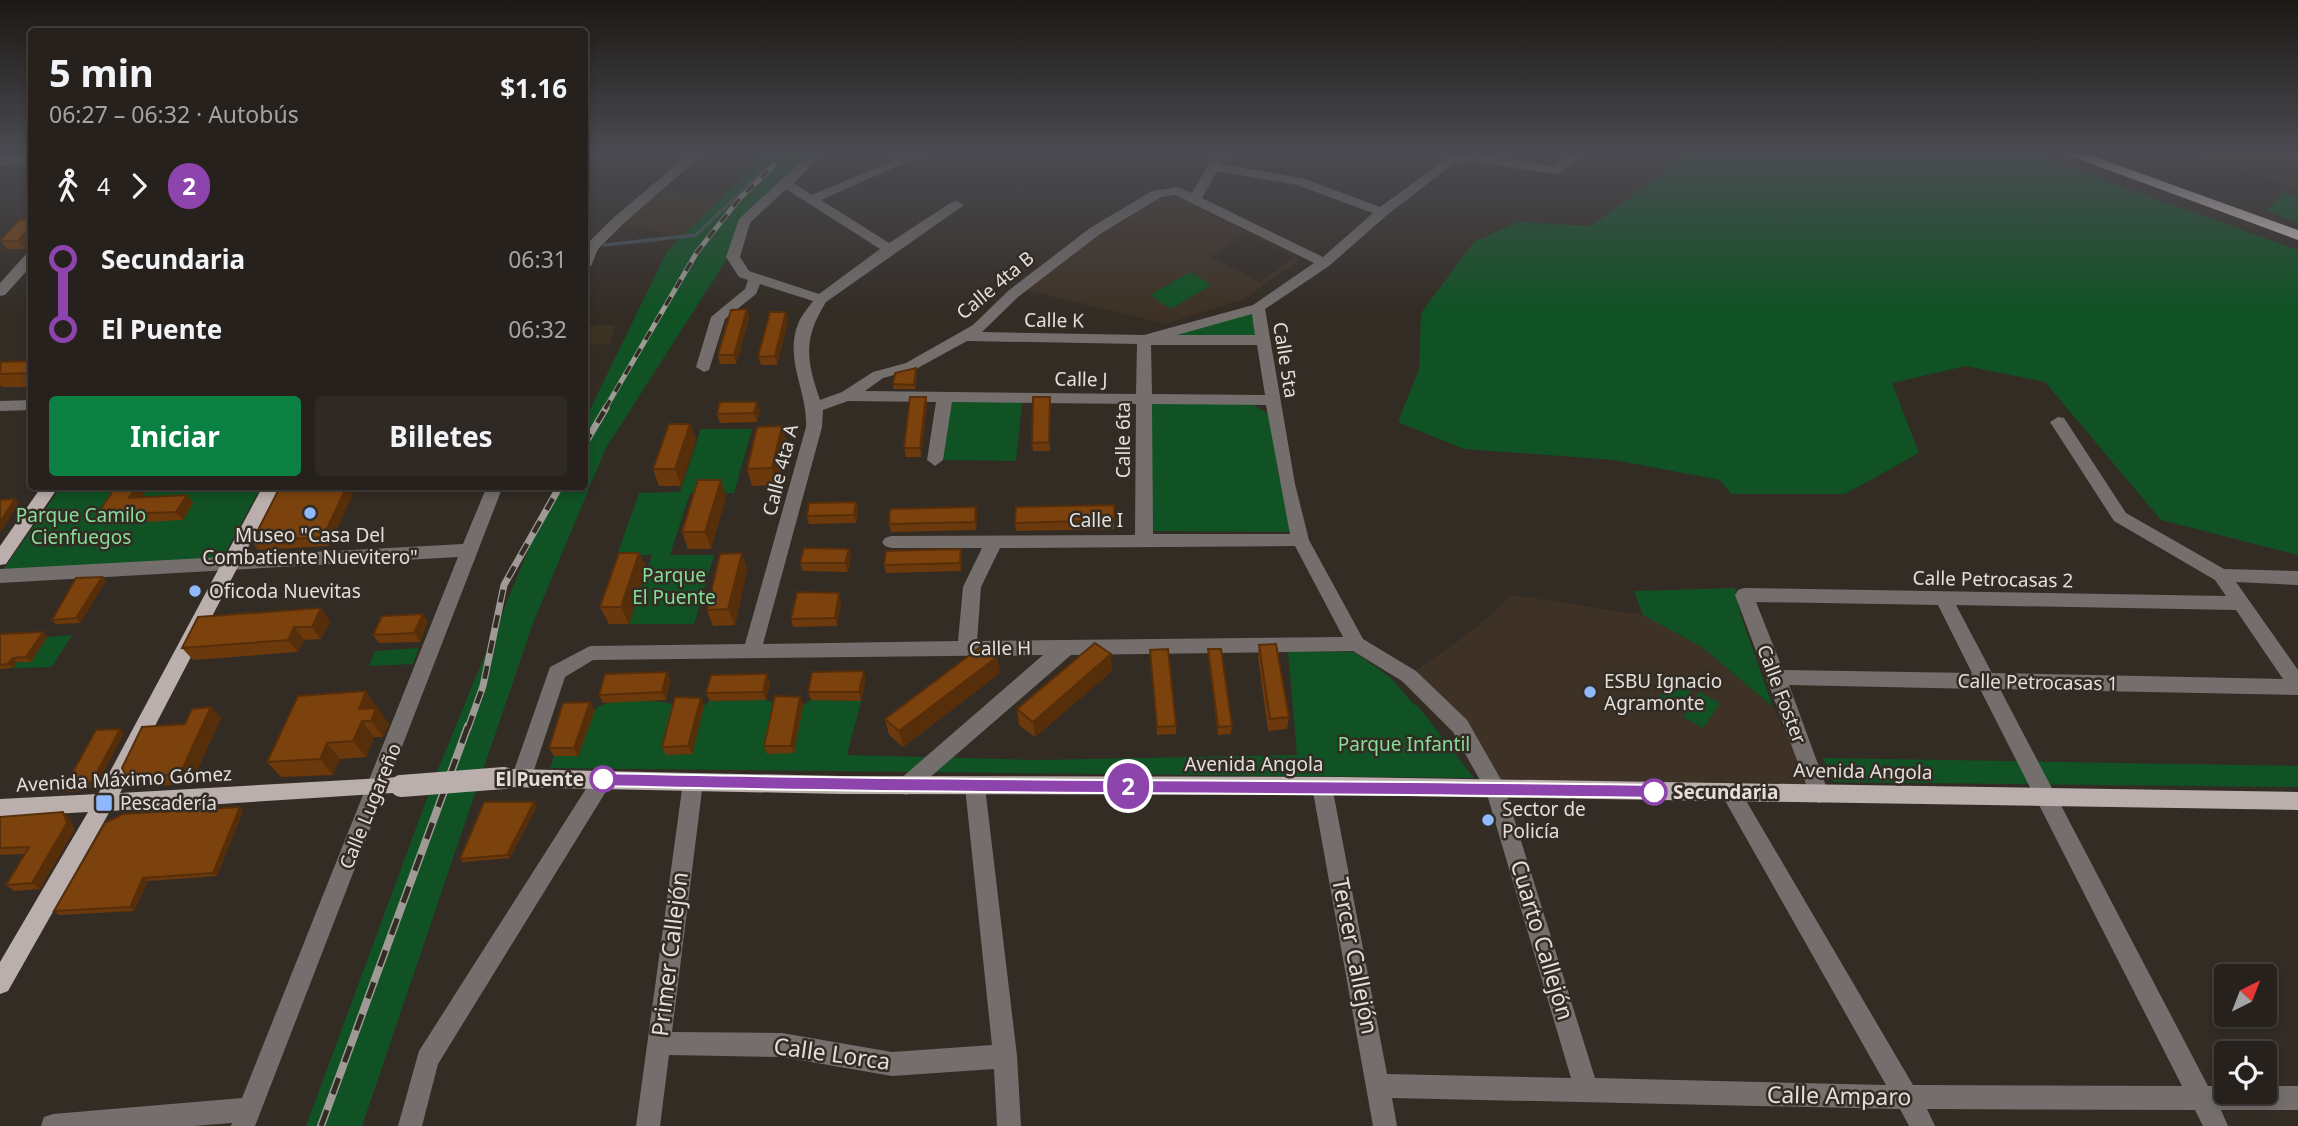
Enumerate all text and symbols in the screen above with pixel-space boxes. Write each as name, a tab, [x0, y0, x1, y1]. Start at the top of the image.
text: 5 min	[49, 46, 154, 98]
text: $1.16	[500, 70, 567, 106]
text: 06:27 – 06:32 · Autobús	[49, 98, 299, 130]
icon: walk	[49, 167, 87, 205]
icon: forward	[120, 167, 158, 205]
text: 2	[182, 169, 196, 202]
text: 4	[97, 170, 110, 202]
text: Secundaria	[101, 241, 245, 277]
text: 06:31	[508, 243, 567, 275]
street label: Calle 4ta B	[951, 245, 1039, 325]
street label: Calle K	[1024, 306, 1084, 334]
text: El Puente	[101, 311, 222, 347]
text: 06:32	[508, 313, 567, 345]
street label: Calle 5ta	[1267, 320, 1305, 400]
street label: Calle J	[1054, 366, 1108, 392]
button: Iniciar	[49, 396, 301, 476]
button: Billetes	[315, 396, 567, 476]
street label: Calle 6ta	[1110, 402, 1136, 478]
street label: Calle 4ta A	[756, 421, 804, 519]
park label: Parque Camilo Cienfuegos	[16, 502, 146, 550]
marker: Museo "Casa Del Combatiente Nuevitero"	[302, 505, 318, 521]
street label: Calle I	[1069, 507, 1123, 533]
place label: Museo "Casa Del Combatiente Nuevitero"	[202, 522, 418, 570]
park label: Parque El Puente	[632, 562, 716, 610]
street label: Calle Petrocasas 2	[1912, 565, 2074, 593]
place label: Oficoda Nuevitas	[209, 578, 361, 604]
marker: Oficoda Nuevitas	[187, 583, 203, 599]
street label: Calle H	[969, 634, 1031, 662]
street label: Calle Foster	[1751, 641, 1813, 747]
place label: ESBU Ignacio Agramonte	[1604, 668, 1722, 716]
street label: Calle Petrocasas 1	[1957, 668, 2119, 696]
marker: ESBU Ignacio Agramonte	[1582, 684, 1598, 700]
park label: Parque Infantil	[1338, 731, 1470, 757]
street label: Calle Lugareño	[333, 739, 407, 873]
street label: Avenida Angola	[1184, 751, 1324, 777]
street label: Avenida Angola	[1793, 757, 1933, 785]
street label: Avenida Máximo Gómez	[15, 760, 233, 798]
line badge: 2	[1105, 763, 1151, 809]
place label: El Puente	[495, 766, 584, 792]
marker: El Puente	[590, 766, 616, 792]
text: 2	[1121, 769, 1135, 802]
marker: Secundaria	[1641, 779, 1667, 805]
place label: Secundaria	[1673, 779, 1778, 805]
place label: Pescadería	[120, 790, 217, 816]
marker: Pescadería	[94, 793, 114, 813]
place label: Sector de Policía	[1502, 796, 1586, 844]
marker: Sector de Policía	[1480, 812, 1496, 828]
street label: Cuarto Callejón	[1503, 856, 1582, 1024]
street label: Primer Callejón	[643, 870, 695, 1038]
street label: Tercer Callejón	[1325, 875, 1387, 1037]
north arrow	[2214, 964, 2277, 1027]
map controls	[2214, 964, 2277, 1104]
street label: Calle Lorca	[772, 1029, 892, 1077]
button: locate	[2214, 1041, 2277, 1104]
street label: Calle Amparo	[1767, 1078, 1912, 1112]

